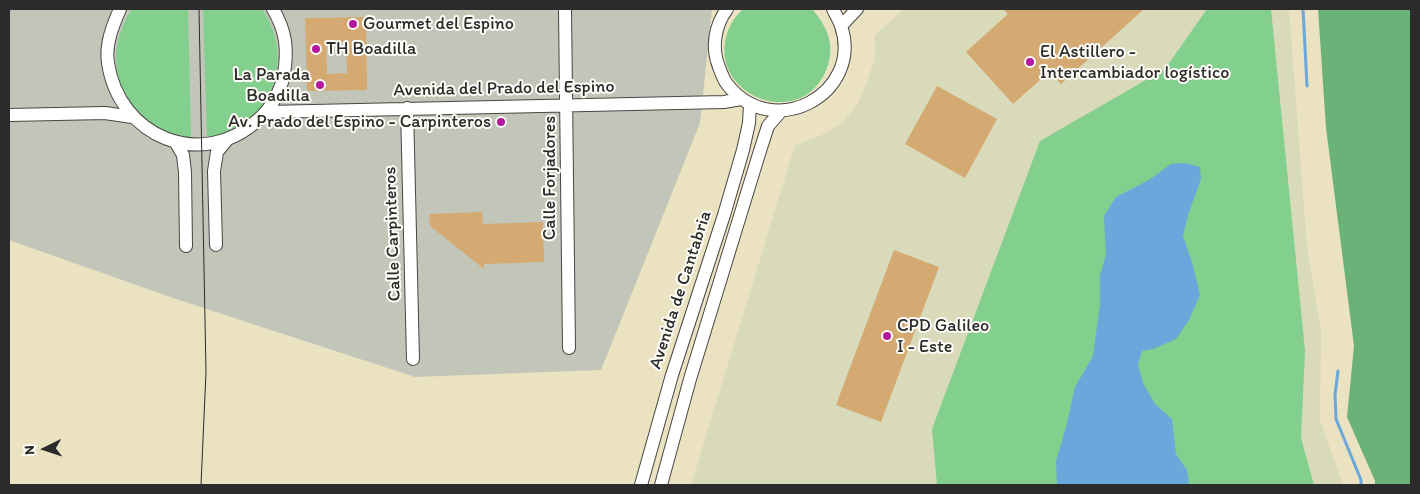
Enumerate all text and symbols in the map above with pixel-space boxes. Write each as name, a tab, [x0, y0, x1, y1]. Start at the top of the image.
place label: Gourmet del Espino	[363, 13, 514, 35]
marker: Gourmet del Espino	[347, 18, 359, 30]
place label: TH Boadilla	[326, 38, 416, 60]
place label: El Astillero - Intercambiador logístico	[1040, 41, 1229, 84]
marker: TH Boadilla	[310, 43, 322, 55]
marker: El Astillero - Intercambiador logístico	[1024, 56, 1036, 68]
place label: La Parada Boadilla	[233, 64, 310, 106]
street label: Avenida del Prado del Espino	[393, 76, 615, 102]
marker: La Parada Boadilla	[314, 79, 326, 91]
place label: Av. Prado del Espino - Carpinteros	[228, 111, 491, 133]
marker: Av. Prado del Espino - Carpinteros	[495, 116, 507, 128]
street label: Calle Forjadores	[539, 116, 561, 240]
street label: Calle Carpinteros	[380, 166, 406, 302]
street label: Avenida de Cantabria	[645, 208, 717, 372]
place label: CPD Galileo I - Este	[897, 315, 989, 358]
marker: CPD Galileo I - Este	[881, 330, 893, 342]
north arrow	[20, 424, 70, 474]
text: N	[21, 445, 38, 455]

